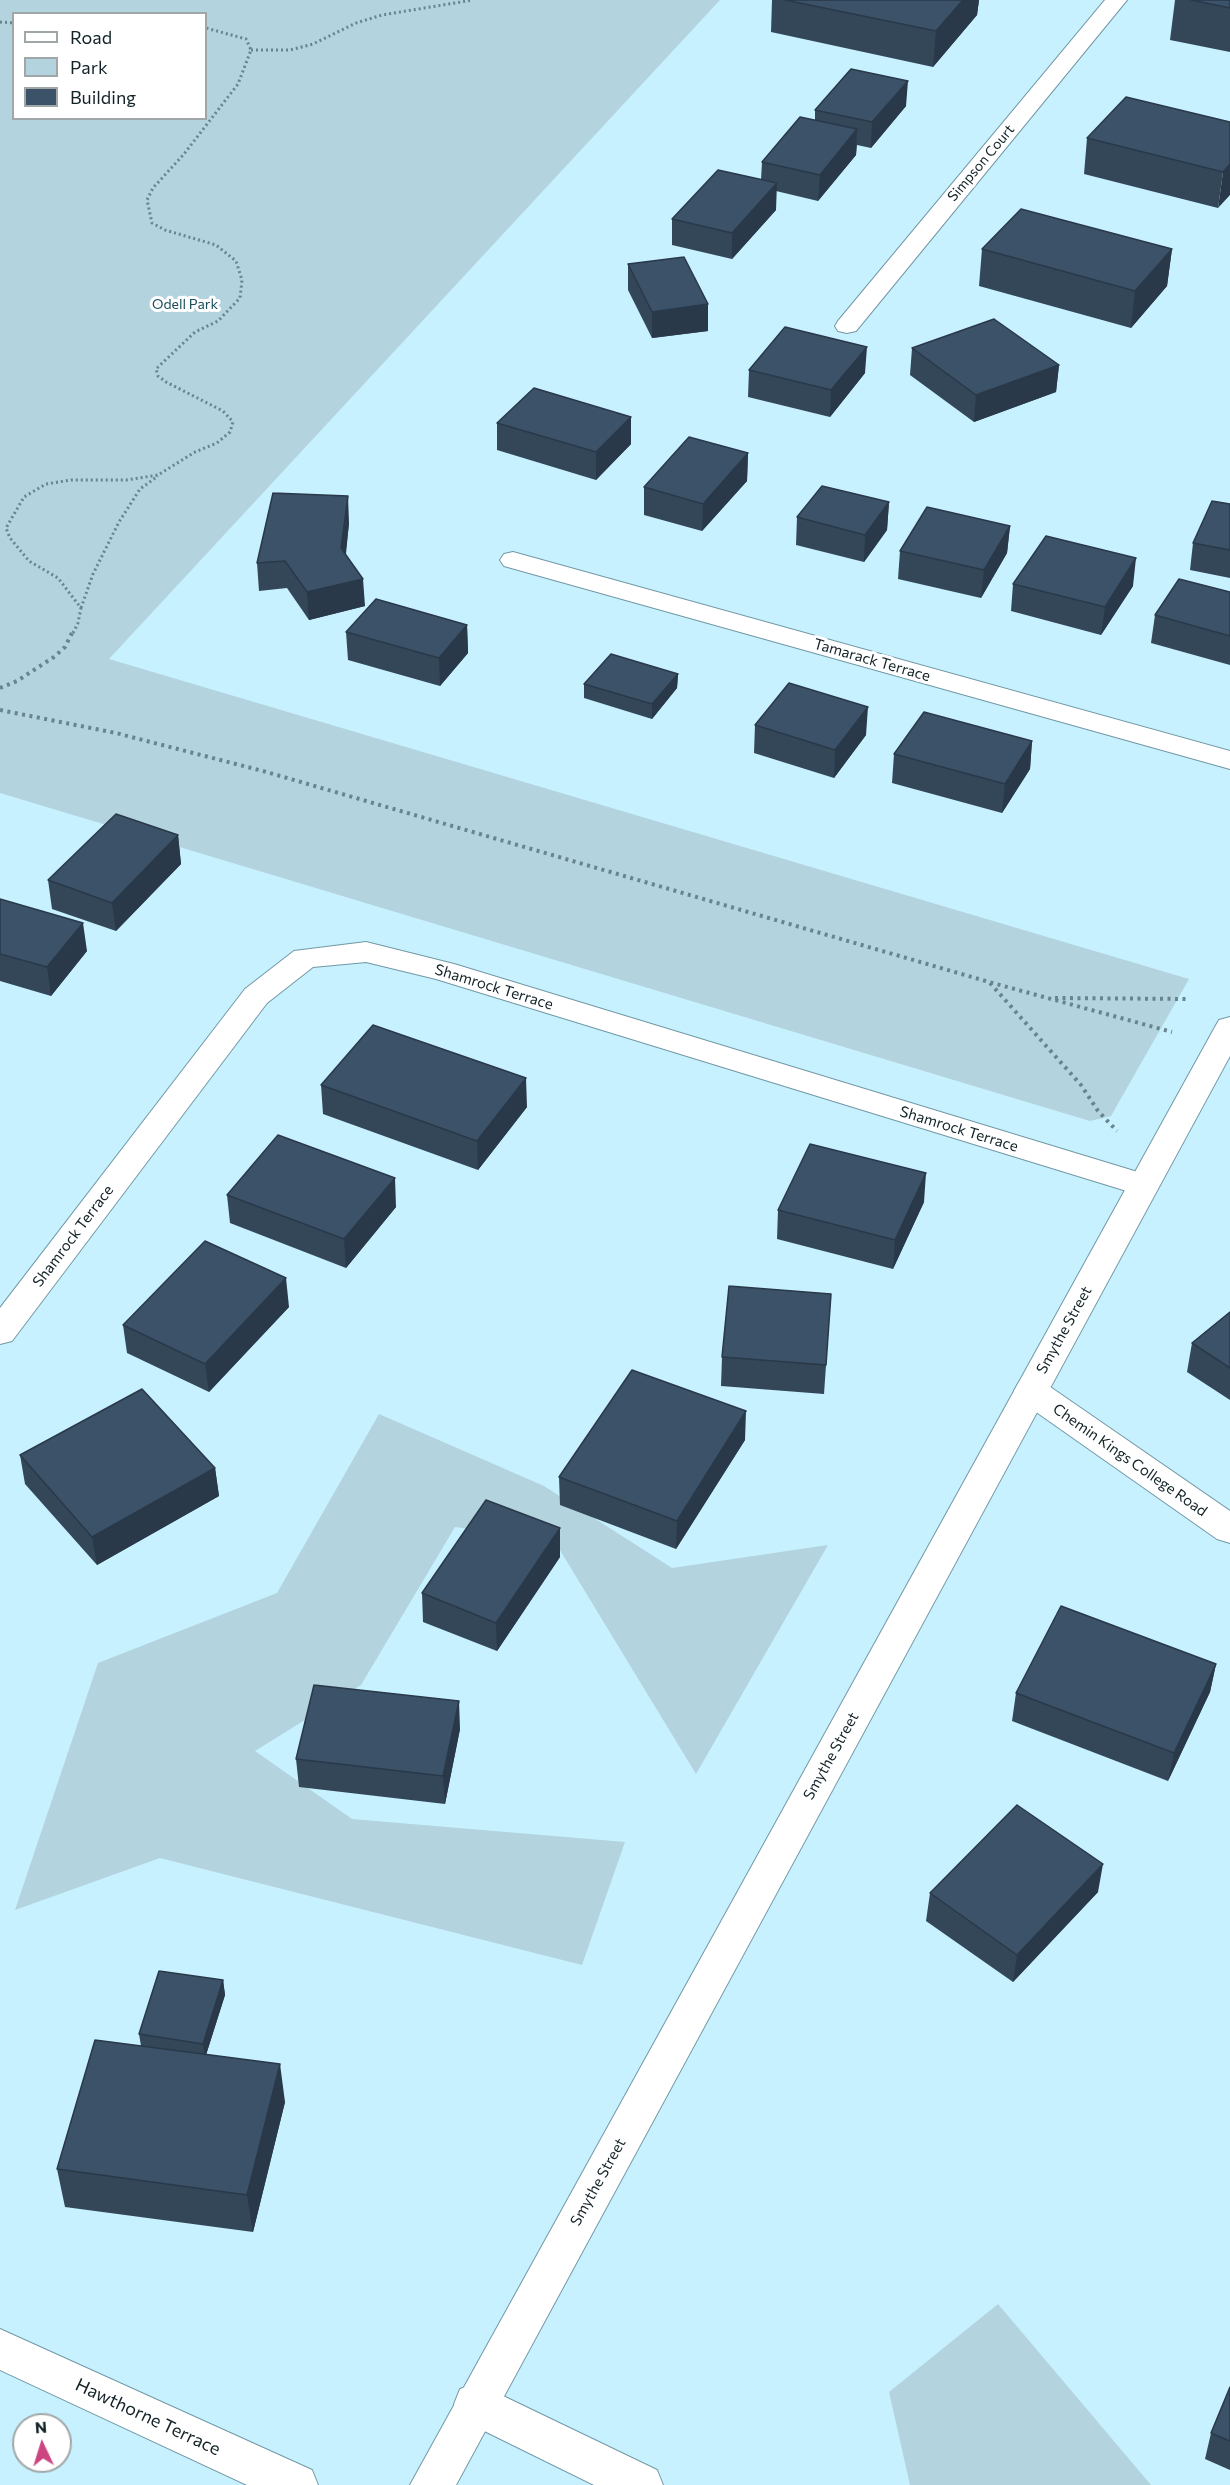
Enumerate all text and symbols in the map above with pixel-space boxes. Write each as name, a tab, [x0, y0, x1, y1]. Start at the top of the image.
legend	[12, 12, 207, 120]
text: Road	[70, 26, 112, 48]
text: Park	[70, 56, 108, 78]
text: Building	[70, 86, 136, 108]
street label: Simpson Court	[944, 121, 1018, 205]
park label: Odell Park	[152, 296, 218, 312]
street label: Tamarack Terrace	[812, 635, 932, 685]
street label: Shamrock Terrace	[433, 960, 555, 1014]
street label: Shamrock Terrace	[898, 1102, 1020, 1156]
street label: Shamrock Terrace	[29, 1182, 117, 1290]
street label: Smythe Street	[1033, 1283, 1095, 1377]
street label: Chemin Kings College Road	[1049, 1400, 1211, 1520]
street label: Smythe Street	[800, 1709, 862, 1803]
street label: Smythe Street	[567, 2135, 629, 2229]
street label: Hawthorne Terrace	[72, 2374, 224, 2460]
north arrow	[12, 2413, 72, 2473]
text: N	[34, 2417, 47, 2436]

